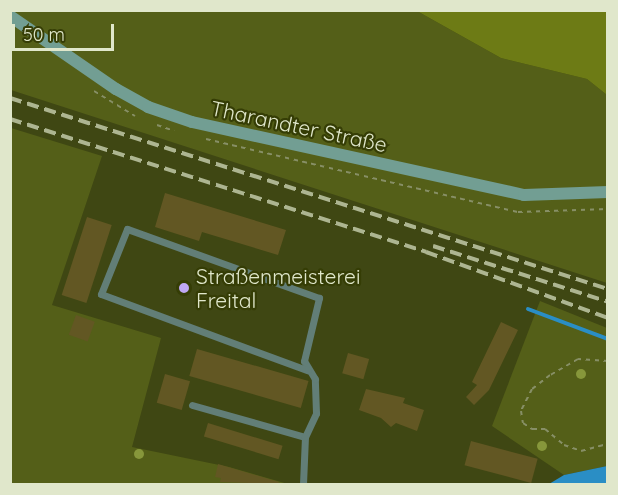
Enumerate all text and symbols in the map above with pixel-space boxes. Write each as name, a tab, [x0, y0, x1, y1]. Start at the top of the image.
scale bar	[15, 12, 117, 50]
text: 50 m	[23, 23, 65, 46]
street label: Tharandter Straße	[209, 95, 389, 157]
place label: Straßenmeisterei Freital	[196, 263, 360, 313]
marker: Straßenmeisterei Freital	[177, 281, 191, 295]

